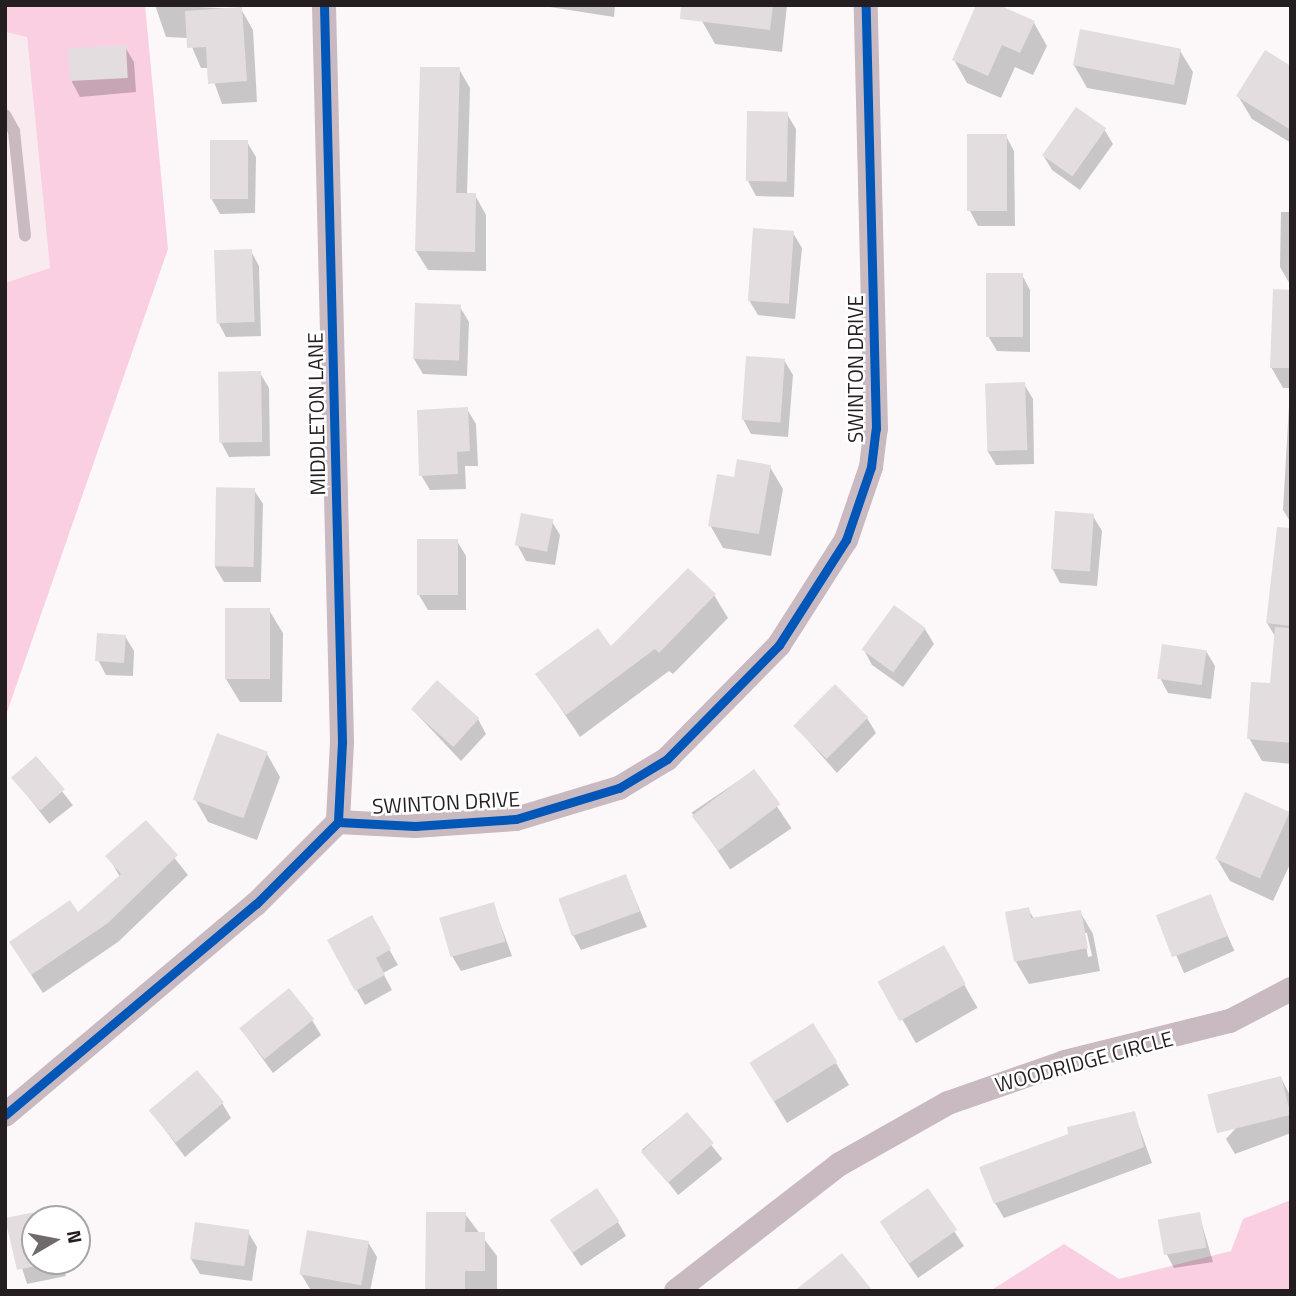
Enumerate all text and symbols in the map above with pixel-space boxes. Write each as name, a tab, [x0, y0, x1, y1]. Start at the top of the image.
street label: SWINTON DRIVE	[842, 295, 868, 443]
street label: MIDDLETON LANE	[302, 332, 330, 496]
street label: SWINTON DRIVE	[371, 786, 521, 818]
street label: WOODRIDGE CIRCLE	[992, 1025, 1176, 1097]
north arrow	[21, 1205, 91, 1275]
text: N	[60, 1228, 91, 1246]

